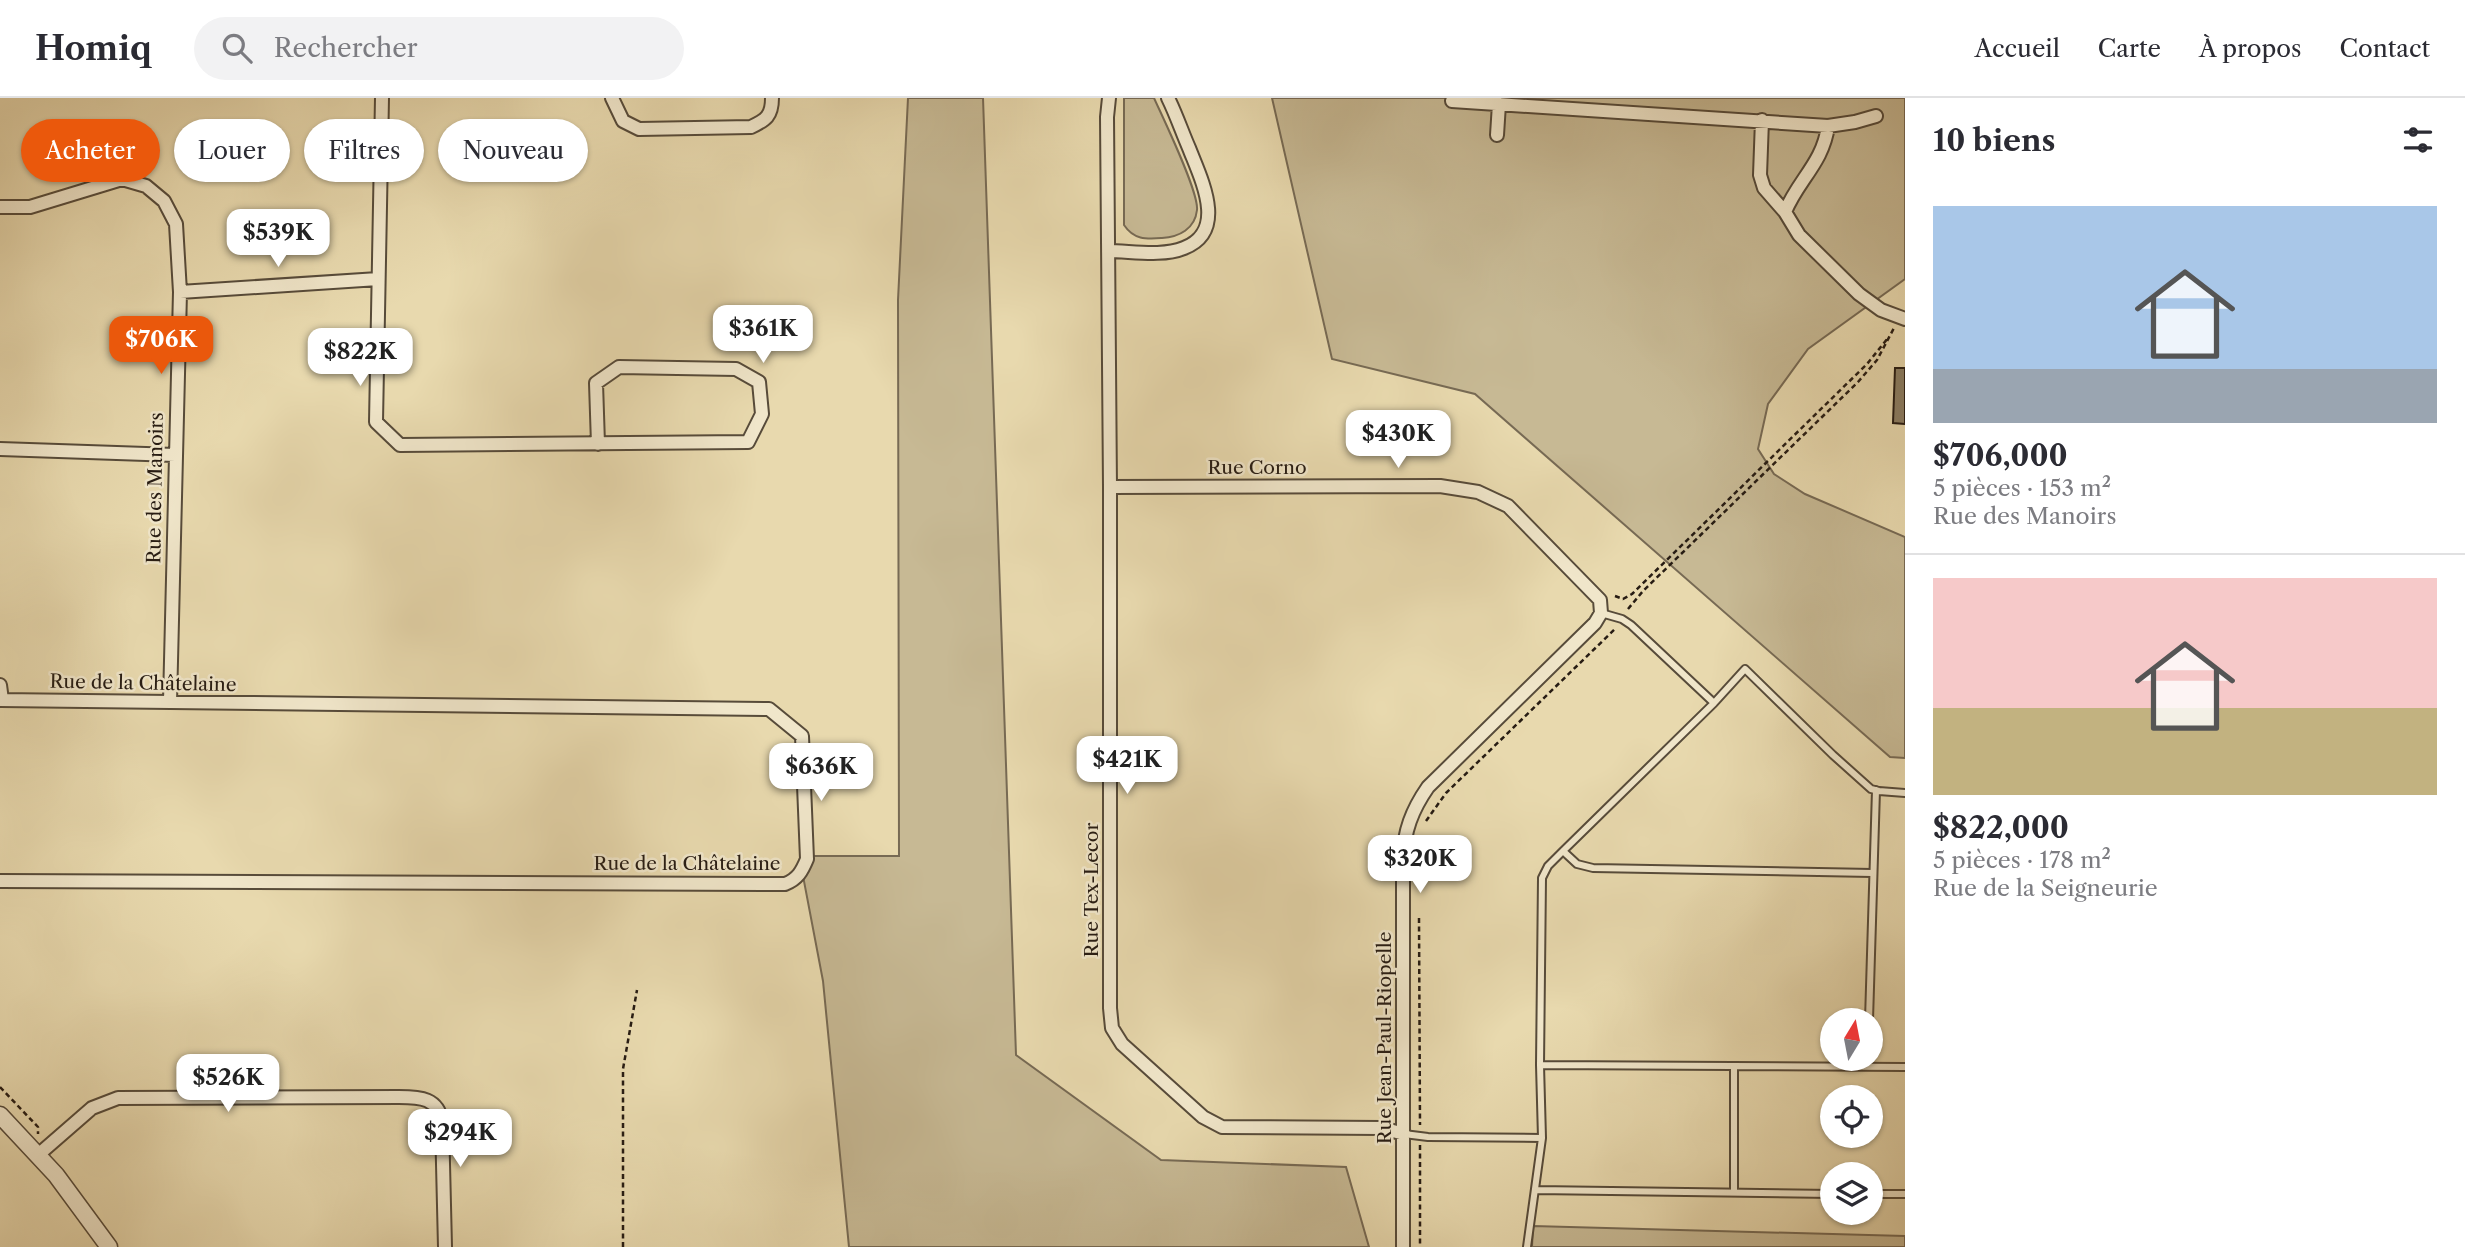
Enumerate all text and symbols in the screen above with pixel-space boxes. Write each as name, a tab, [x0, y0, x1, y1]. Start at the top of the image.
search box	[194, 17, 684, 80]
text: Homiq	[35, 28, 152, 69]
icon: search	[218, 29, 256, 67]
text: Rechercher	[274, 32, 418, 64]
text: Accueil	[1975, 34, 2060, 63]
text: Carte	[2098, 34, 2161, 63]
text: À propos	[2199, 34, 2302, 63]
text: Contact	[2340, 34, 2430, 63]
chip: Acheter	[21, 119, 160, 182]
chip: Louer	[174, 119, 290, 182]
chip: Filtres	[304, 119, 424, 182]
chip: Nouveau	[438, 119, 588, 182]
icon: filters	[2399, 121, 2437, 159]
text: 10 biens	[1933, 122, 2056, 159]
pin: $539K	[229, 209, 327, 269]
text: $539K	[243, 218, 313, 246]
icon: home	[2122, 251, 2248, 377]
pin: $361K	[714, 306, 812, 365]
text: $361K	[729, 314, 797, 342]
pin: $706K	[112, 316, 210, 376]
text: $706K	[125, 325, 197, 353]
pin: $822K	[311, 328, 409, 388]
text: $822K	[324, 337, 396, 365]
pin: $430K	[1349, 410, 1447, 470]
street label: Rue des Manoirs	[142, 412, 168, 564]
text: $430K	[1362, 419, 1434, 447]
text: $706,000	[1933, 437, 2068, 474]
street label: Rue Corno	[1207, 456, 1307, 479]
text: 5 pièces · 153 m²	[1933, 474, 2111, 502]
text: Rue des Manoirs	[1933, 502, 2116, 530]
icon: home	[2122, 623, 2248, 749]
street label: Rue de la Châtelaine	[49, 670, 237, 696]
pin: $421K	[1078, 736, 1176, 796]
pin: $636K	[772, 744, 870, 803]
text: $421K	[1093, 745, 1161, 773]
text: $636K	[785, 752, 857, 780]
text: $822,000	[1933, 809, 2069, 846]
street label: Rue Tex-Lecor	[1080, 823, 1103, 957]
pin: $320K	[1371, 836, 1469, 895]
text: $320K	[1384, 844, 1456, 872]
text: 5 pièces · 178 m²	[1933, 846, 2111, 874]
street label: Rue de la Châtelaine	[594, 852, 780, 875]
text: Rue de la Seigneurie	[1933, 874, 2158, 902]
street label: Rue Jean-Paul-Riopelle	[1373, 932, 1396, 1144]
north arrow	[1820, 1008, 1883, 1071]
map controls	[1820, 1008, 1883, 1225]
pin: $526K	[179, 1054, 277, 1114]
text: $526K	[192, 1063, 264, 1091]
button: locate	[1820, 1085, 1883, 1148]
pin: $294K	[411, 1110, 509, 1169]
text: $294K	[424, 1118, 496, 1146]
button: layers	[1820, 1162, 1883, 1225]

